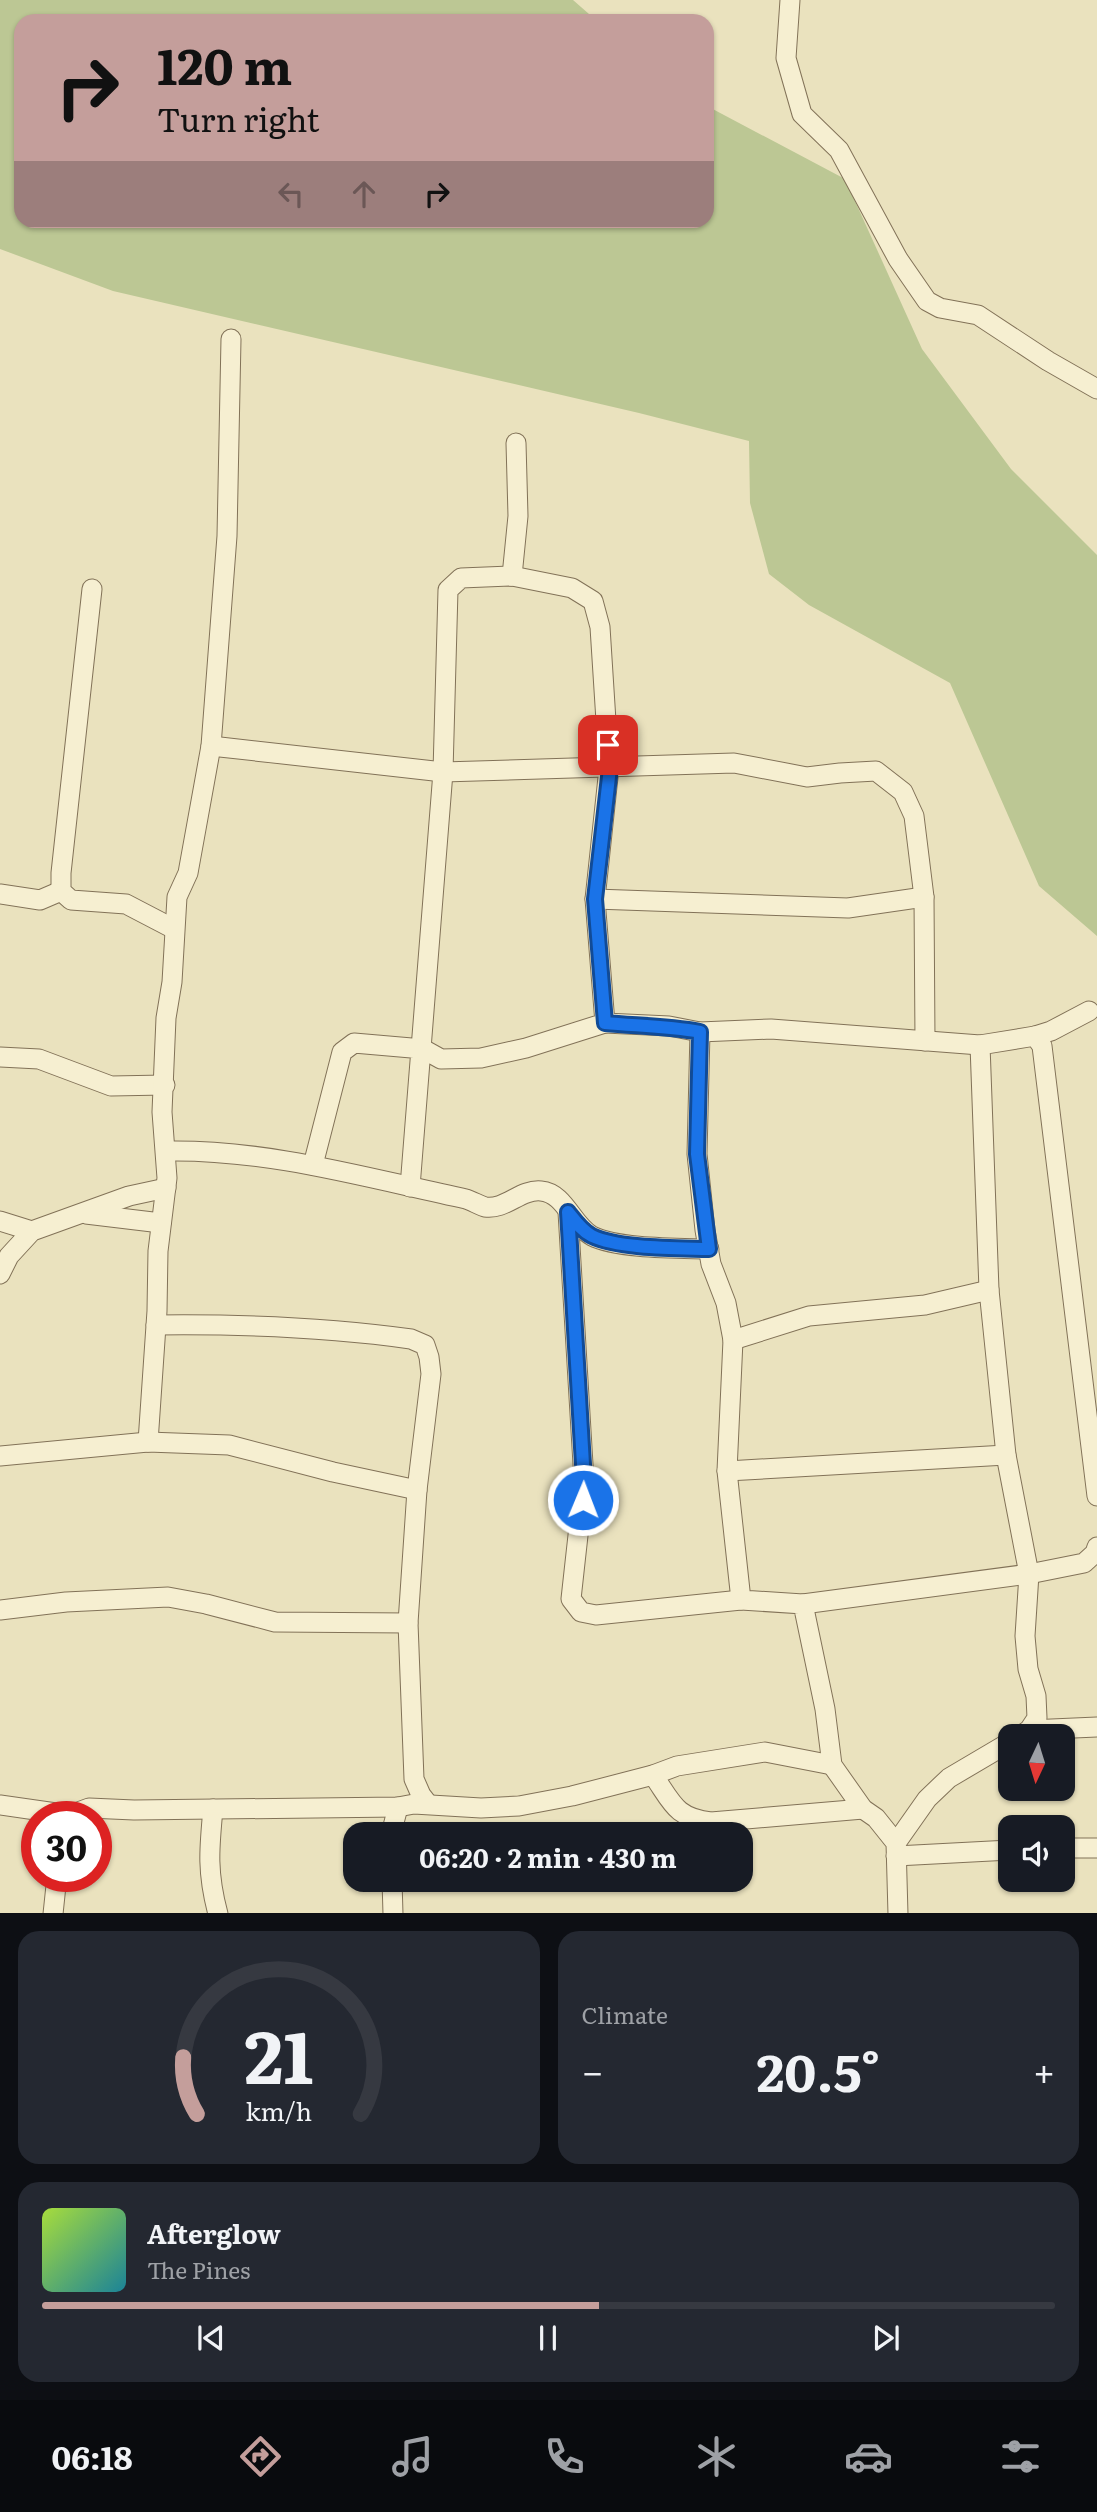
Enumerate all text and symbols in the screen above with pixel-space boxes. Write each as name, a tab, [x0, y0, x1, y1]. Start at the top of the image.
text: 120 m	[157, 27, 292, 100]
icon: right	[42, 42, 133, 133]
text: Turn right	[157, 94, 319, 142]
icon: left	[272, 175, 310, 213]
icon: ahead	[345, 175, 383, 213]
icon: right	[418, 175, 456, 213]
pin	[578, 715, 638, 775]
icon: arrive	[589, 726, 627, 764]
position arrow	[546, 1463, 620, 1537]
north arrow	[998, 1724, 1074, 1801]
map controls	[998, 1724, 1075, 1892]
speed limit sign: 30	[21, 1801, 112, 1892]
button: sound	[998, 1815, 1075, 1892]
text: 06:20 · 2 min · 430 m	[419, 1837, 677, 1876]
text: Climate	[582, 1997, 668, 2031]
text: 21	[244, 1998, 313, 2106]
text: 20.5°	[756, 2031, 880, 2108]
text: −	[582, 2041, 604, 2098]
text: +	[1033, 2041, 1055, 2098]
text: km/h	[245, 2091, 312, 2128]
text: Afterglow	[147, 2213, 281, 2252]
text: The Pines	[147, 2252, 250, 2286]
icon: previous	[192, 2319, 230, 2357]
icon: pause	[529, 2319, 567, 2357]
icon: next	[867, 2319, 905, 2357]
text: 06:18	[52, 2432, 133, 2480]
icon: directions	[236, 2432, 285, 2481]
icon: music	[388, 2432, 437, 2481]
icon: phone	[540, 2432, 589, 2481]
icon: climate	[692, 2432, 741, 2481]
icon: car	[844, 2432, 893, 2481]
icon: filters	[996, 2432, 1045, 2481]

